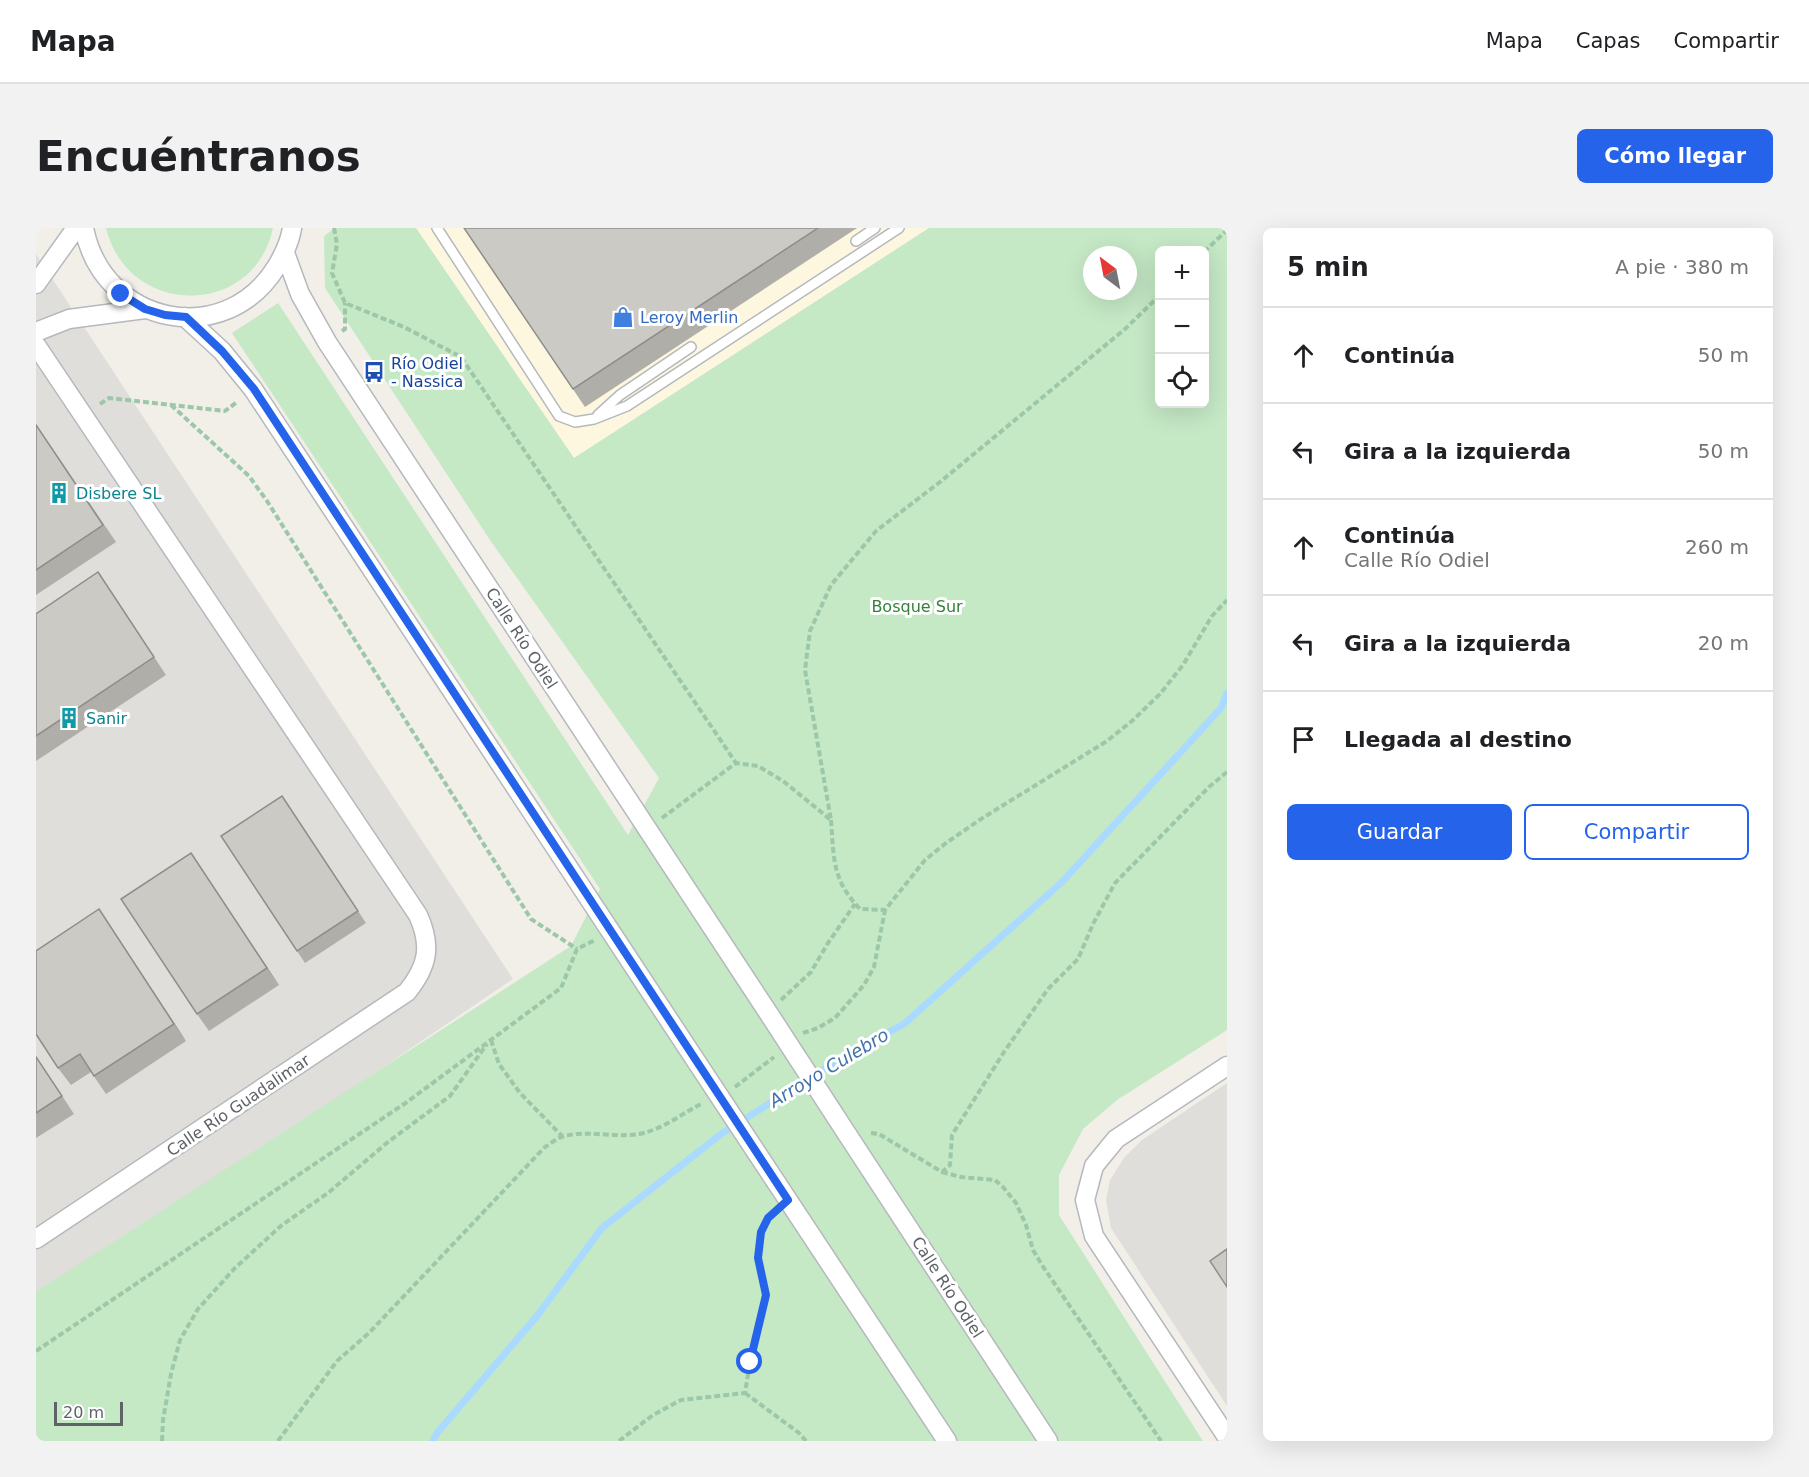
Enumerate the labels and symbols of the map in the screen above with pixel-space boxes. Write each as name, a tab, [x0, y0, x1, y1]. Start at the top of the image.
north arrow	[1083, 246, 1137, 300]
route end	[107, 280, 133, 306]
shop icon: Leroy Merlin	[611, 305, 635, 329]
place label: Leroy Merlin	[640, 308, 738, 327]
place label: Río Odiel - Nassica	[391, 354, 463, 391]
bus stop icon: Río Odiel - Nassica	[362, 360, 386, 384]
building icon: Disbere SL	[47, 481, 71, 505]
place label: Disbere SL	[76, 484, 161, 503]
street label: Calle Río Odiel	[482, 584, 561, 692]
park label: Bosque Sur	[871, 597, 963, 616]
building icon: Sanir	[57, 706, 81, 730]
place label: Sanir	[86, 709, 128, 728]
water label: Arroyo Culebro	[764, 1024, 892, 1112]
street label: Calle Río Guadalimar	[163, 1050, 314, 1160]
street label: Calle Río Odiel	[908, 1233, 987, 1341]
route start	[736, 1348, 762, 1374]
scale bar	[54, 1399, 123, 1426]

